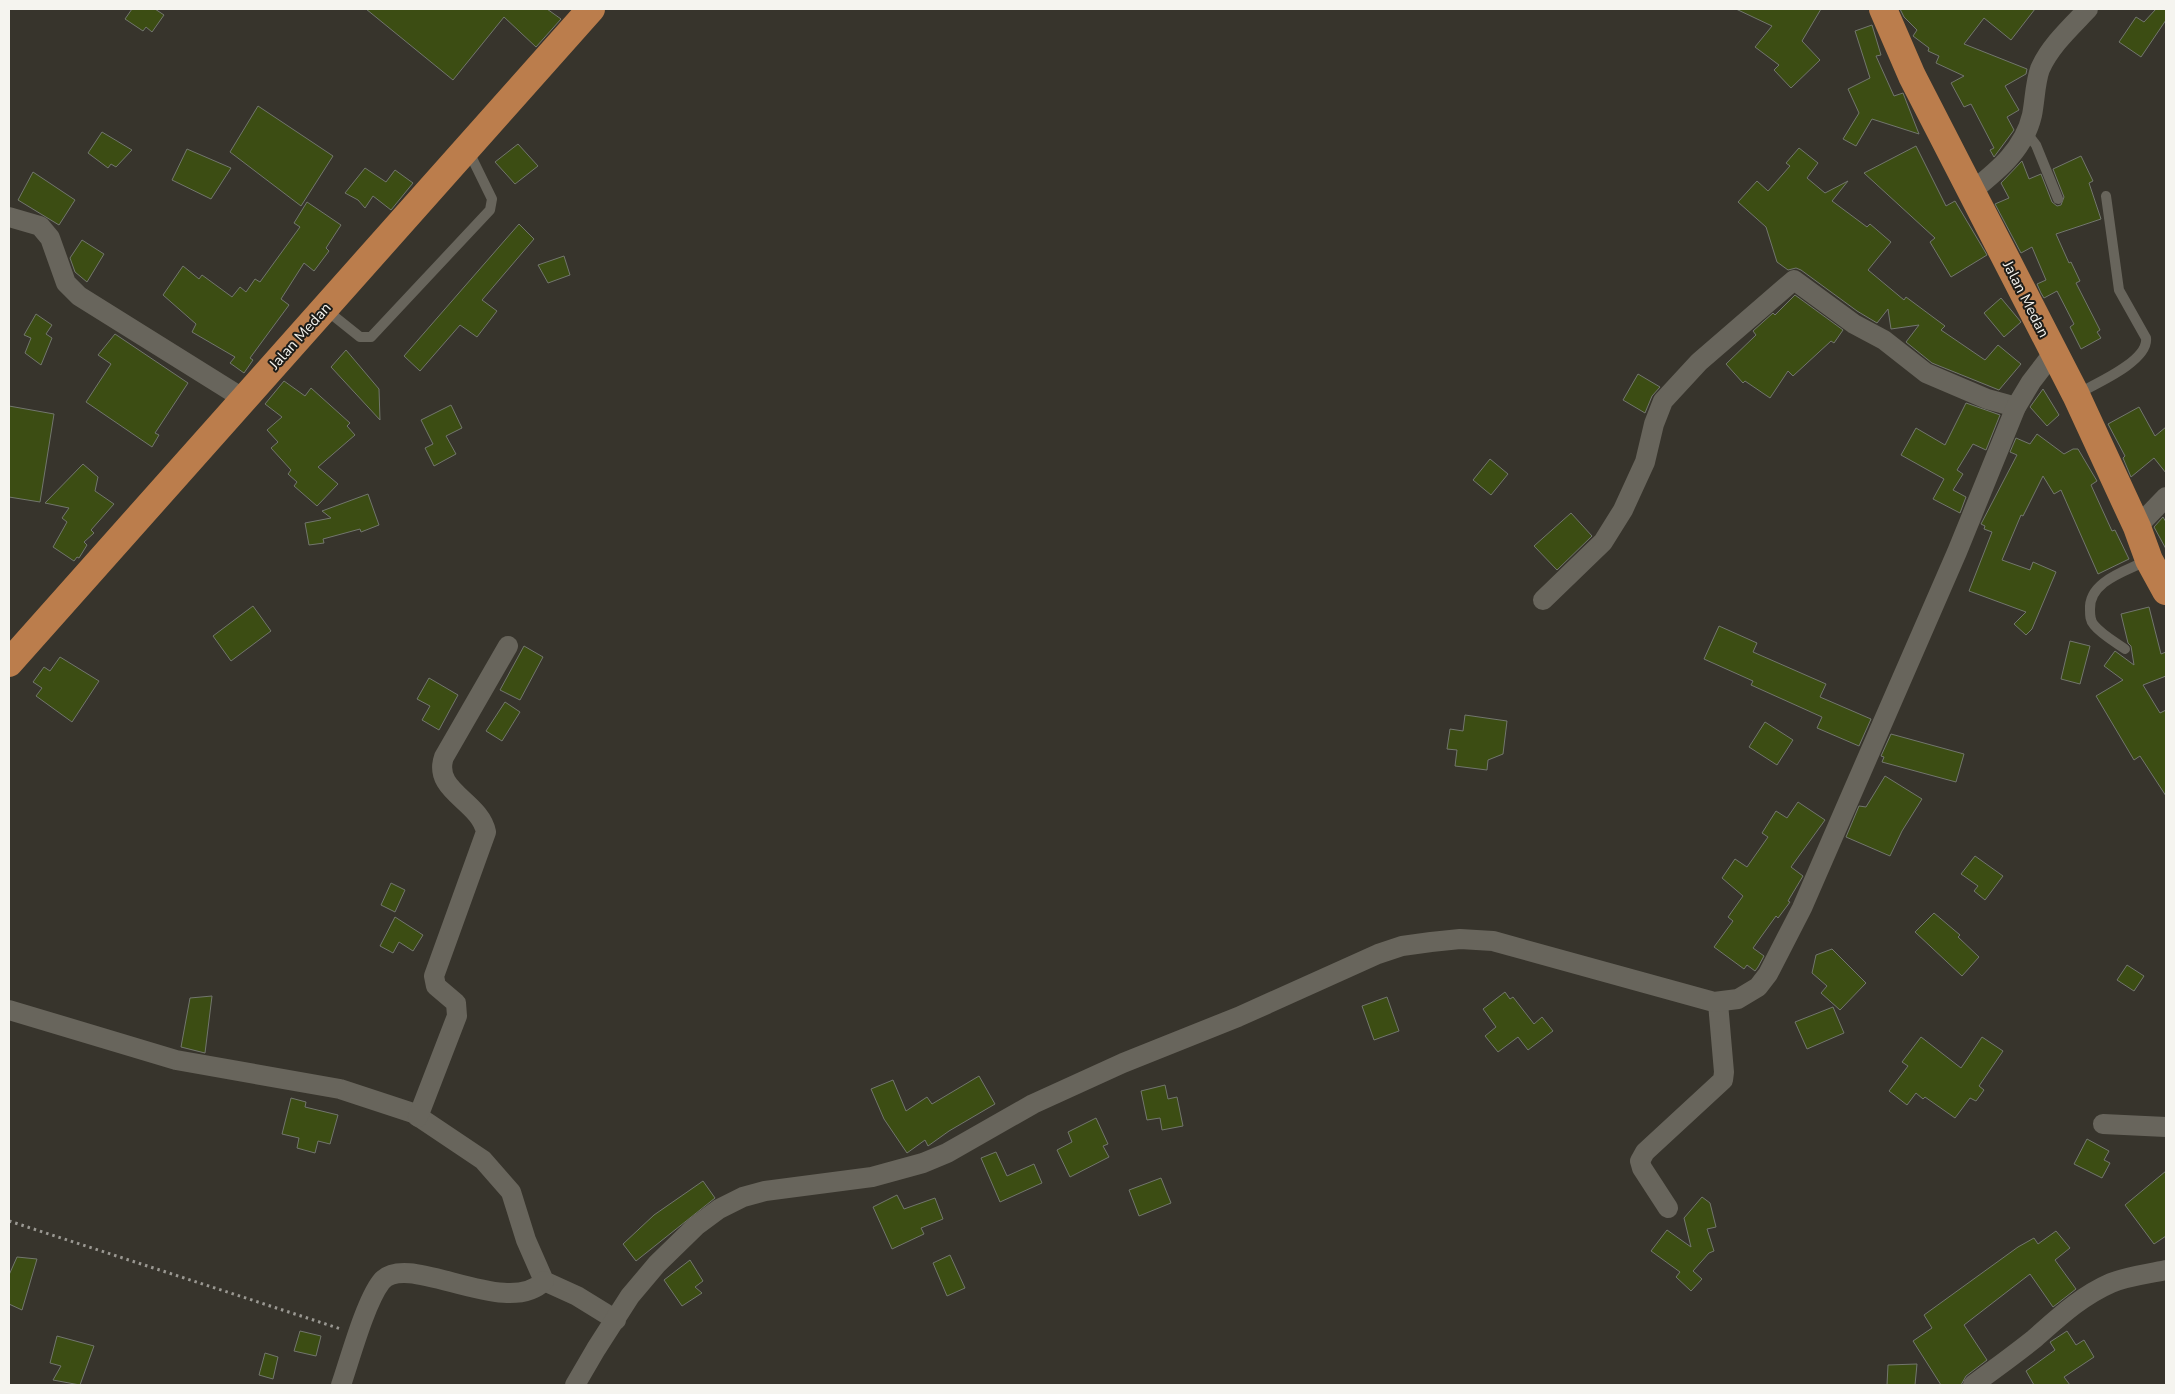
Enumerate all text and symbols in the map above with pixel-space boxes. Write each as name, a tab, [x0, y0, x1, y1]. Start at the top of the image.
street label: Jalan Medan	[1998, 256, 2054, 341]
street label: Jalan Medan	[264, 298, 335, 375]

